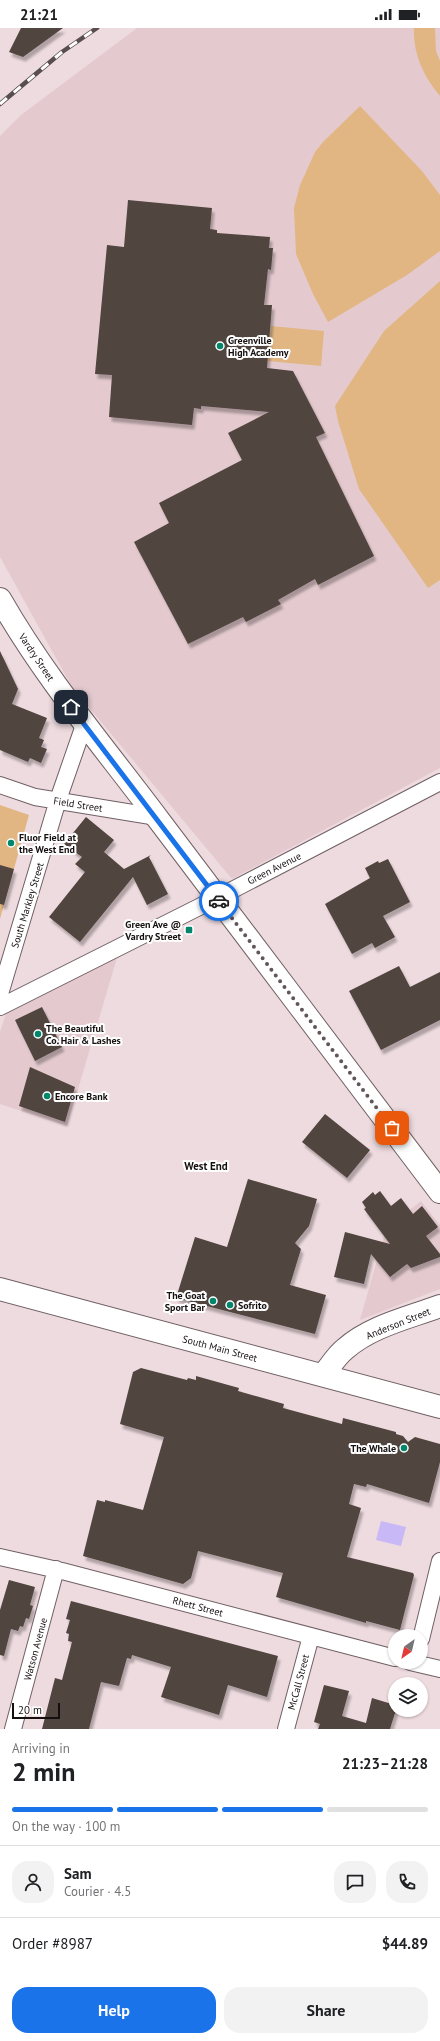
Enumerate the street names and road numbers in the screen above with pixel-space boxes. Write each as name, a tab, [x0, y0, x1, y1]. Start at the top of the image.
street label: Vardry Street	[15, 630, 58, 684]
street label: Field Street	[52, 794, 104, 815]
street label: Green Avenue	[245, 849, 303, 888]
street label: South Markley Street	[8, 860, 47, 950]
street label: Anderson Street	[364, 1304, 433, 1342]
street label: South Main Street	[181, 1332, 259, 1365]
street label: Rhett Street	[171, 1594, 225, 1620]
street label: Watson Avenue	[21, 1616, 50, 1682]
street label: McCall Street	[285, 1652, 312, 1711]

